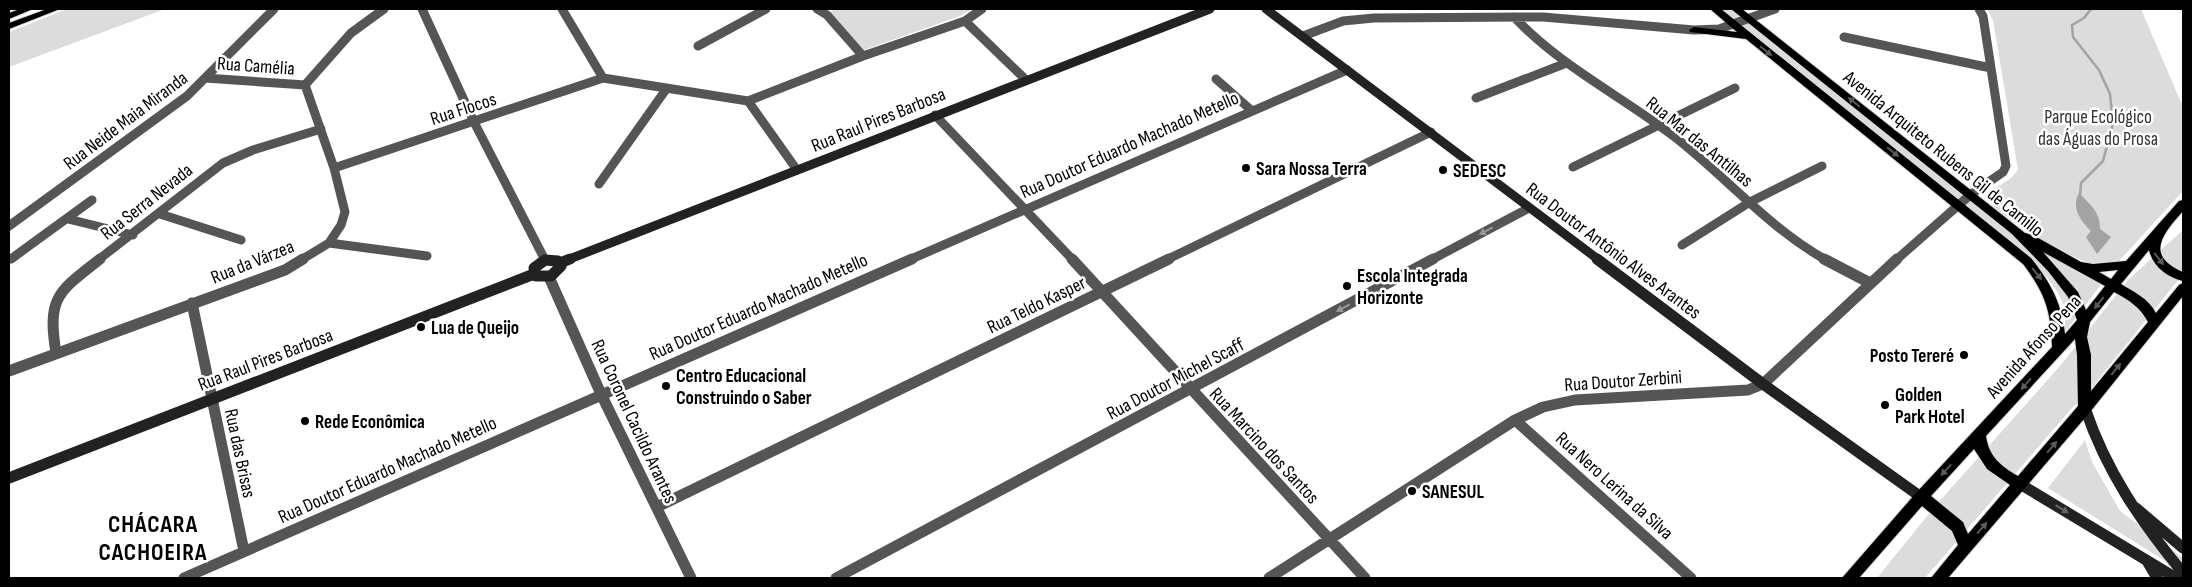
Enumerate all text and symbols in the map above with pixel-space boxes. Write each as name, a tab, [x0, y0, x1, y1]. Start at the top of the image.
one-way arrow	[1759, 45, 1772, 56]
street label: Rua Camélia	[216, 52, 296, 81]
street label: Avenida Arquiteto Rubens Gil de Camillo	[1838, 66, 2048, 242]
street label: Rua Neide Maia Miranda	[59, 67, 193, 175]
street label: Rua Raul Pires Barbosa	[808, 83, 949, 158]
street label: Rua Doutor Eduardo Machado Metello	[1017, 87, 1242, 204]
street label: Rua Flocos	[428, 88, 499, 131]
street label: Rua Mar das Antilhas	[1641, 92, 1757, 192]
one-way arrow	[1848, 97, 1861, 108]
park label: Parque Ecológico das Águas do Prosa	[2038, 106, 2158, 151]
one-way arrow	[1886, 147, 1899, 158]
place label: Sara Nossa Terra	[1256, 158, 1367, 181]
street label: Rua Serra Nevada	[96, 159, 198, 245]
place label: SEDESC	[1453, 160, 1506, 183]
marker: Sara Nossa Terra	[1240, 162, 1252, 174]
marker: SEDESC	[1437, 164, 1449, 176]
street label: Rua Doutor Antônio Alves Arantes	[1521, 178, 1705, 325]
one-way arrow	[1479, 227, 1494, 235]
street label: Rua da Várzea	[208, 235, 297, 289]
street label: Rua Doutor Eduardo Machado Metello	[646, 249, 871, 366]
one-way arrow	[2154, 253, 2165, 266]
place label: Escola Integrada Horizonte	[1357, 265, 1468, 310]
one-way arrow	[2032, 267, 2043, 280]
street label: Rua Teldo Kasper	[983, 271, 1090, 339]
marker: Escola Integrada Horizonte	[1341, 280, 1353, 292]
street label: Avenida Afonso Pena	[1981, 291, 2086, 404]
one-way arrow	[2093, 296, 2104, 309]
one-way arrow	[1336, 304, 1350, 312]
place label: Lua de Queijo	[431, 317, 519, 340]
marker: Lua de Queijo	[415, 321, 427, 333]
street label: Rua Raul Pires Barbosa	[195, 324, 336, 397]
street label: Rua Doutor Michel Scaff	[1103, 333, 1249, 425]
street label: Rua Coronel Cacildo Arantes	[586, 336, 682, 507]
place label: Posto Tereré	[1870, 345, 1954, 368]
marker: Posto Tereré	[1958, 349, 1970, 361]
one-way arrow	[2110, 363, 2121, 376]
place label: Centro Educacional Construindo o Saber	[676, 365, 812, 410]
street label: Rua Doutor Zerbini	[1563, 366, 1683, 397]
one-way arrow	[2020, 378, 2032, 390]
marker: Centro Educacional Construindo o Saber	[660, 380, 672, 392]
street label: Rua Marcino dos Santos	[1204, 383, 1324, 509]
place label: Golden Park Hotel	[1895, 384, 1965, 429]
marker: Golden Park Hotel	[1879, 399, 1891, 411]
street label: Rua das Brisas	[219, 407, 260, 500]
place label: Rede Econômica	[315, 411, 425, 434]
street label: Rua Doutor Eduardo Machado Metello	[275, 412, 500, 529]
marker: Rede Econômica	[299, 415, 311, 427]
street label: Rua Nero Lerina da Silva	[1550, 427, 1678, 545]
one-way arrow	[2046, 441, 2057, 454]
one-way arrow	[1940, 464, 1952, 476]
place label: SANESUL	[1422, 481, 1484, 504]
marker: SANESUL	[1406, 485, 1418, 497]
one-way arrow	[2055, 504, 2068, 513]
district label: CHÁCARA CACHOEIRA	[98, 510, 208, 567]
one-way arrow	[1977, 522, 1988, 535]

